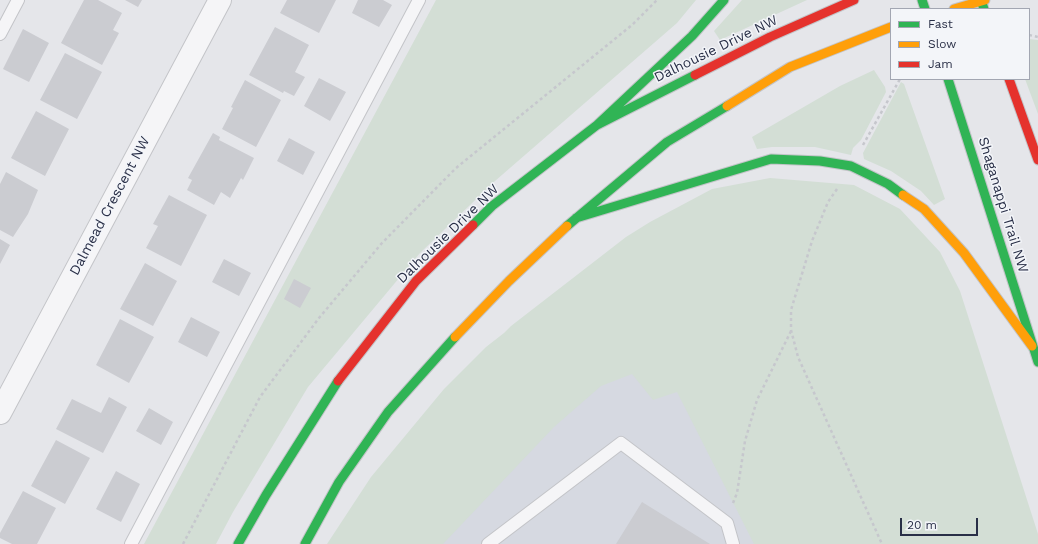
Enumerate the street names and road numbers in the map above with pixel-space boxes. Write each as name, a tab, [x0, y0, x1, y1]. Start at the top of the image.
street label: Dalhousie Drive NW	[652, 12, 780, 86]
street label: Dalmead Crescent NW	[66, 134, 154, 278]
street label: Shaganappi Trail NW	[974, 135, 1032, 275]
street label: Dalhousie Drive NW	[394, 181, 502, 287]

